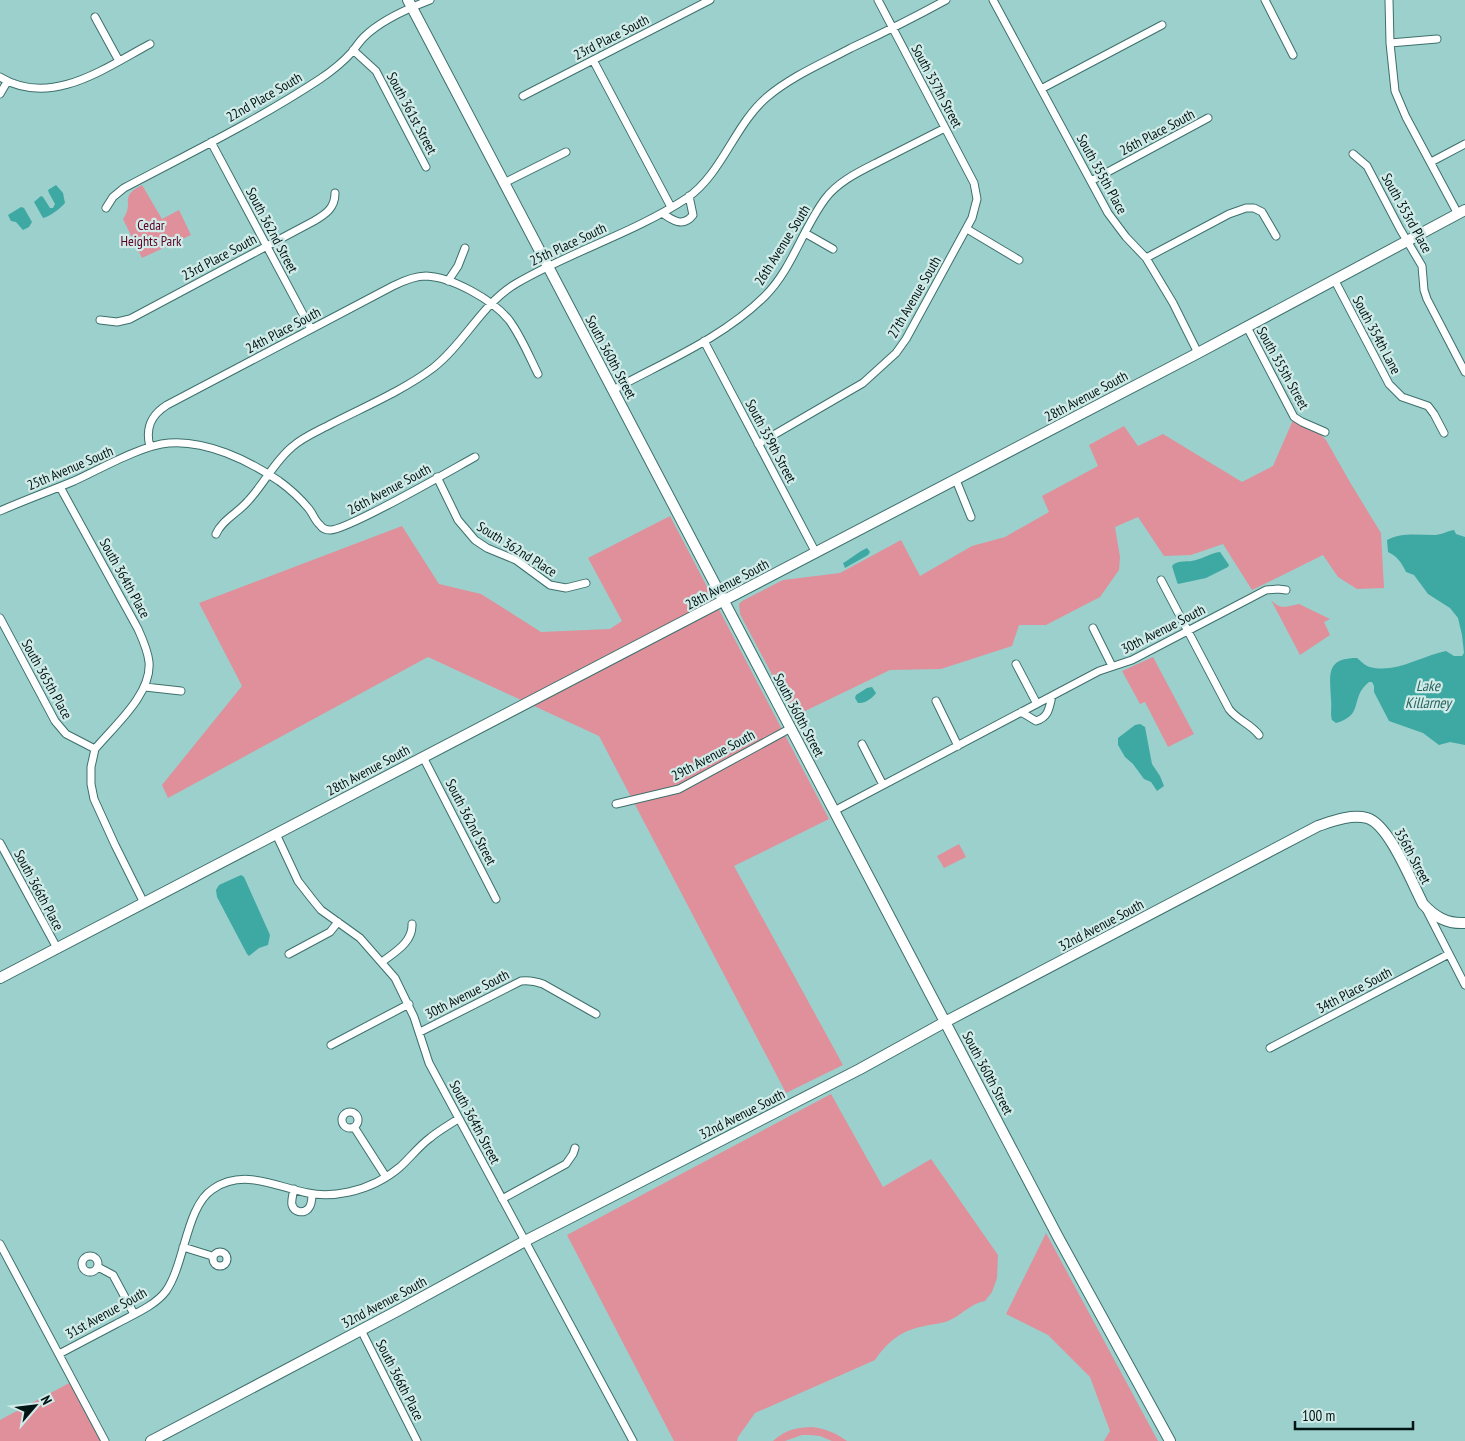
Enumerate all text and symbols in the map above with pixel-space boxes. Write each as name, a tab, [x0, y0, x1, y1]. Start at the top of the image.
street label: 23rd Place South	[570, 10, 652, 64]
street label: South 357th Street	[907, 41, 967, 131]
street label: 22nd Place South	[223, 68, 305, 126]
street label: South 361st Street	[383, 69, 441, 157]
street label: 26th Place South	[1116, 105, 1198, 159]
street label: South 355th Place	[1073, 131, 1131, 217]
street label: South 353rd Place	[1378, 170, 1436, 256]
street label: South 362nd Street	[242, 184, 302, 276]
street label: 26th Avenue South	[750, 201, 814, 289]
park label: Cedar Heights Park	[121, 216, 182, 250]
street label: 25th Place South	[527, 218, 609, 270]
street label: 23rd Place South	[178, 230, 260, 284]
street label: 27th Avenue South	[883, 253, 945, 341]
street label: South 354th Lane	[1349, 293, 1405, 377]
street label: 24th Place South	[242, 303, 324, 357]
street label: South 360th Street	[581, 312, 641, 402]
street label: South 355th Street	[1253, 323, 1313, 413]
street label: 28th Avenue South	[1041, 367, 1131, 425]
street label: South 359th Street	[741, 396, 801, 486]
street label: 25th Avenue South	[24, 442, 116, 494]
street label: 26th Avenue South	[344, 460, 434, 518]
street label: South 362nd Place	[474, 517, 560, 581]
street label: South 364th Place	[96, 535, 154, 621]
street label: 28th Avenue South	[682, 555, 772, 613]
street label: 30th Avenue South	[1118, 600, 1208, 658]
street label: South 365th Place	[18, 636, 76, 722]
street label: South 360th Street	[769, 670, 829, 760]
water label: Lake Killarney	[1405, 676, 1453, 712]
street label: 29th Avenue South	[668, 726, 758, 784]
street label: 28th Avenue South	[323, 741, 413, 799]
street label: South 362nd Street	[442, 776, 500, 868]
street label: 356th Street	[1391, 825, 1435, 887]
street label: South 366th Place	[10, 847, 68, 934]
street label: 32nd Avenue South	[1055, 895, 1147, 955]
street label: 34th Place South	[1313, 963, 1395, 1017]
street label: 30th Avenue South	[422, 965, 512, 1023]
street label: South 360th Street	[958, 1028, 1018, 1118]
street label: South 364th Street	[445, 1077, 505, 1167]
street label: 32nd Avenue South	[696, 1085, 788, 1143]
street label: 32nd Avenue South	[338, 1272, 430, 1332]
street label: 31st Avenue South	[62, 1283, 150, 1343]
street label: South 366th Place	[372, 1336, 428, 1424]
north arrow	[10, 1381, 60, 1431]
text: N	[37, 1392, 56, 1407]
scale bar	[1295, 1398, 1412, 1430]
text: 100 m	[1302, 1406, 1335, 1425]

